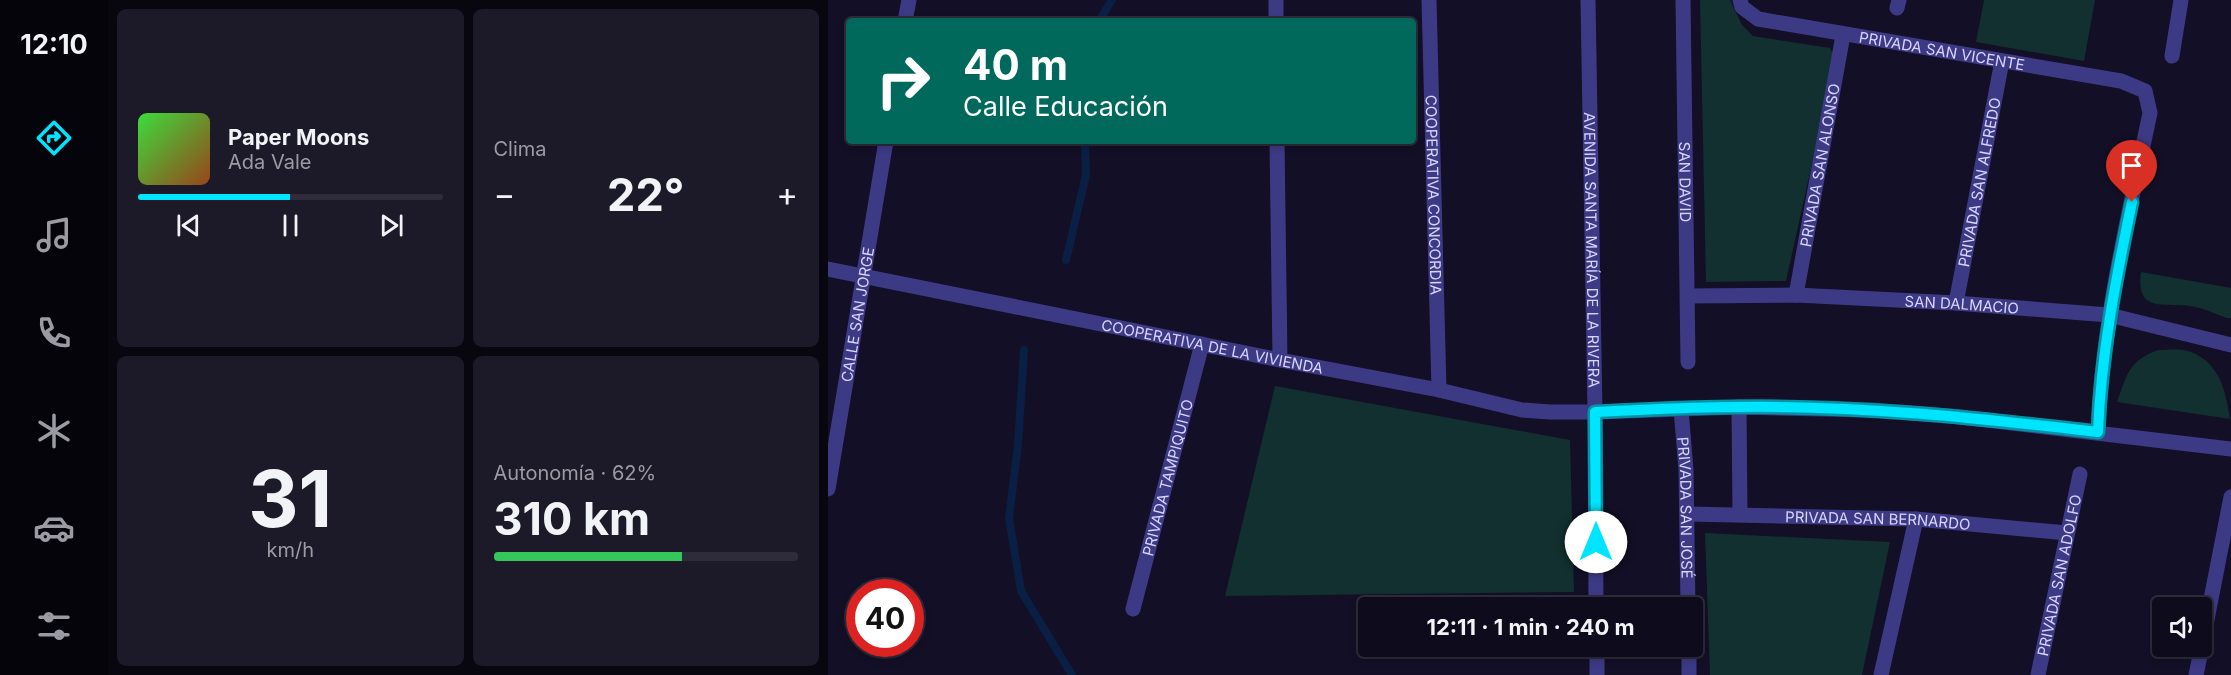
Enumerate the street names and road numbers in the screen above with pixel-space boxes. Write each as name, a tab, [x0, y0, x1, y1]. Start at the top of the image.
street label: PRIVADA SAN VICENTE	[1858, 27, 2026, 74]
street label: PRIVADA SAN ALONSO	[1795, 82, 1844, 248]
street label: COOPERATIVA CONCORDIA	[1422, 95, 1446, 295]
street label: PRIVADA SAN ALFREDO	[1954, 96, 2004, 268]
street label: AVENIDA SANTA MARÍA DE LA RIVERA	[1580, 112, 1604, 388]
street label: SAN DAVID	[1675, 142, 1696, 222]
street label: CALLE SAN JORGE	[836, 245, 878, 383]
street label: SAN DALMACIO	[1904, 291, 2020, 317]
street label: COOPERATIVA DE LA VIVIENDA	[1100, 315, 1325, 377]
street label: PRIVADA TAMPIQUITO	[1138, 397, 1197, 558]
street label: PRIVADA SAN JOSÉ	[1674, 436, 1697, 579]
street label: PRIVADA SAN ADOLFO	[2033, 493, 2085, 658]
street label: PRIVADA SAN BERNARDO	[1785, 507, 1971, 534]

